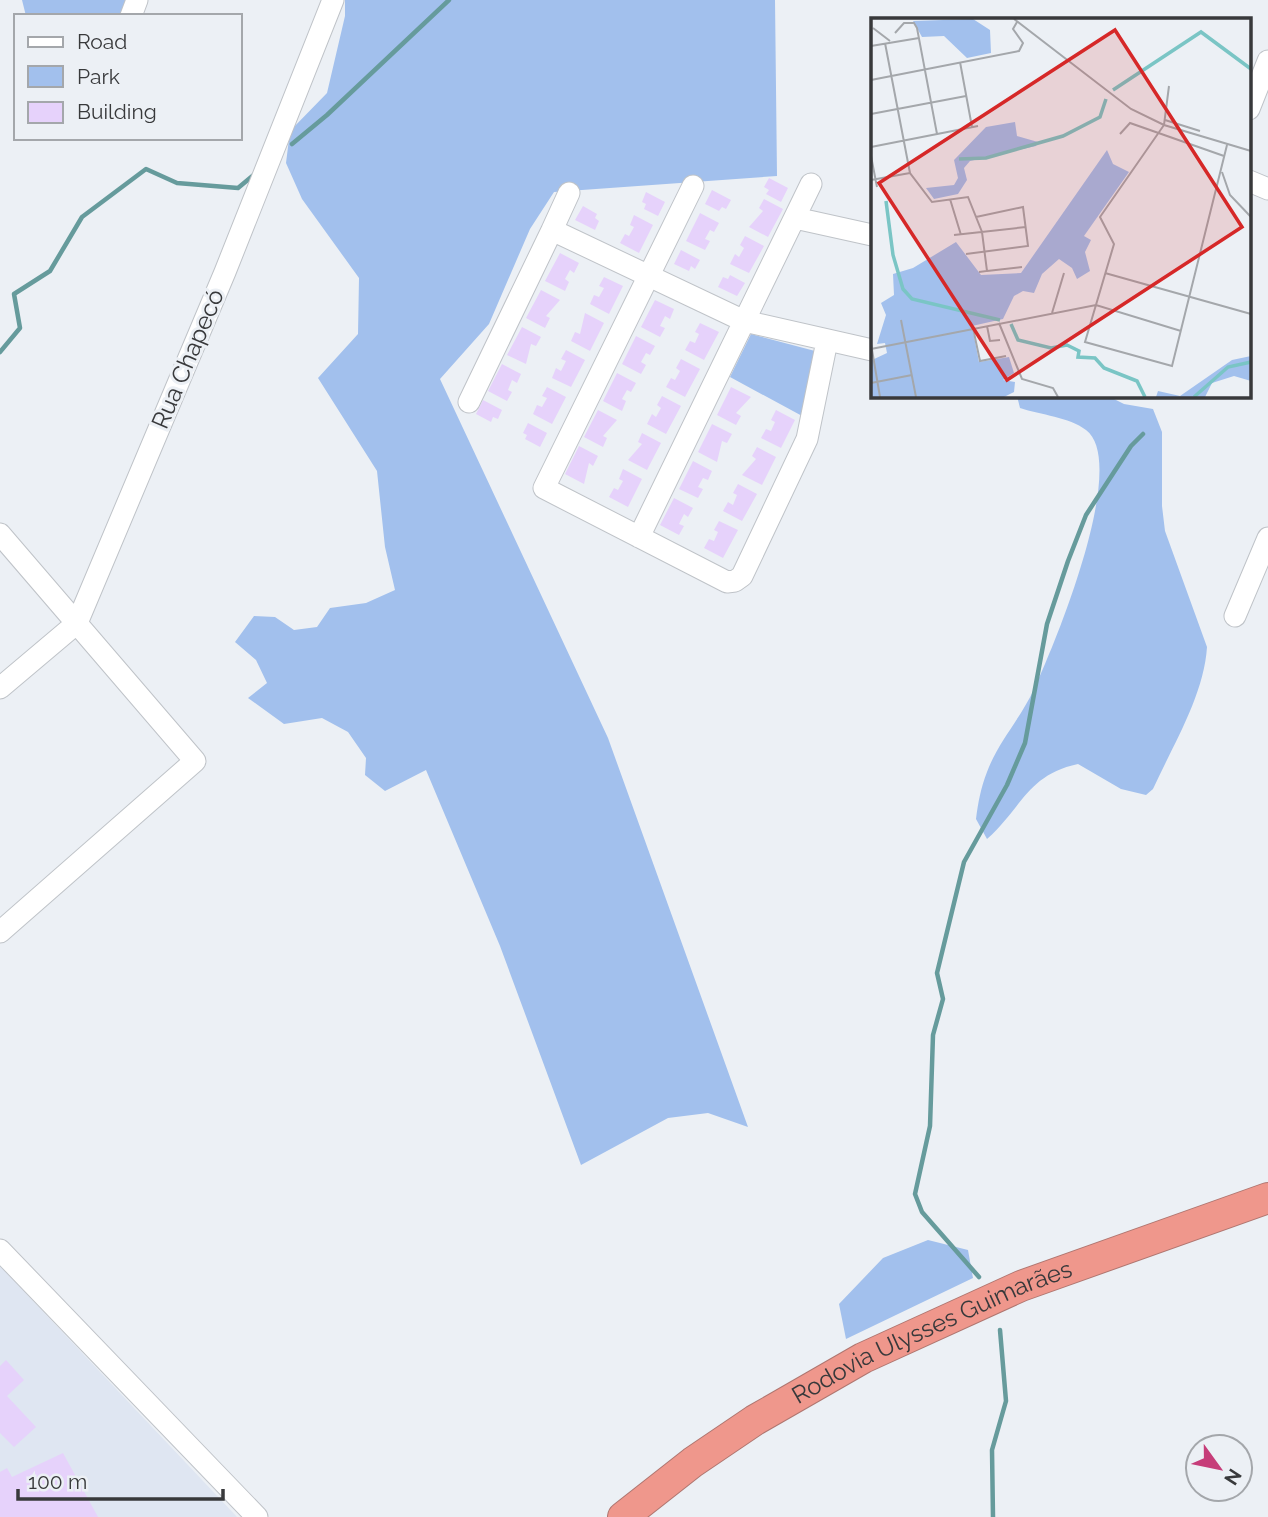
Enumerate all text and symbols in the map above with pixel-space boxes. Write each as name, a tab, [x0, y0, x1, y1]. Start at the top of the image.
legend	[14, 14, 242, 140]
inset map	[871, 18, 1250, 397]
text: Road	[77, 29, 127, 54]
text: Park	[77, 64, 120, 89]
text: Building	[77, 99, 157, 124]
street label: Rua Chapecó	[145, 285, 230, 433]
street label: Rodovia Ulysses Guimarães	[786, 1254, 1076, 1410]
north arrow	[1184, 1433, 1254, 1503]
scale bar	[18, 1458, 222, 1502]
text: N	[1220, 1465, 1246, 1489]
text: 100 m	[28, 1469, 87, 1494]

